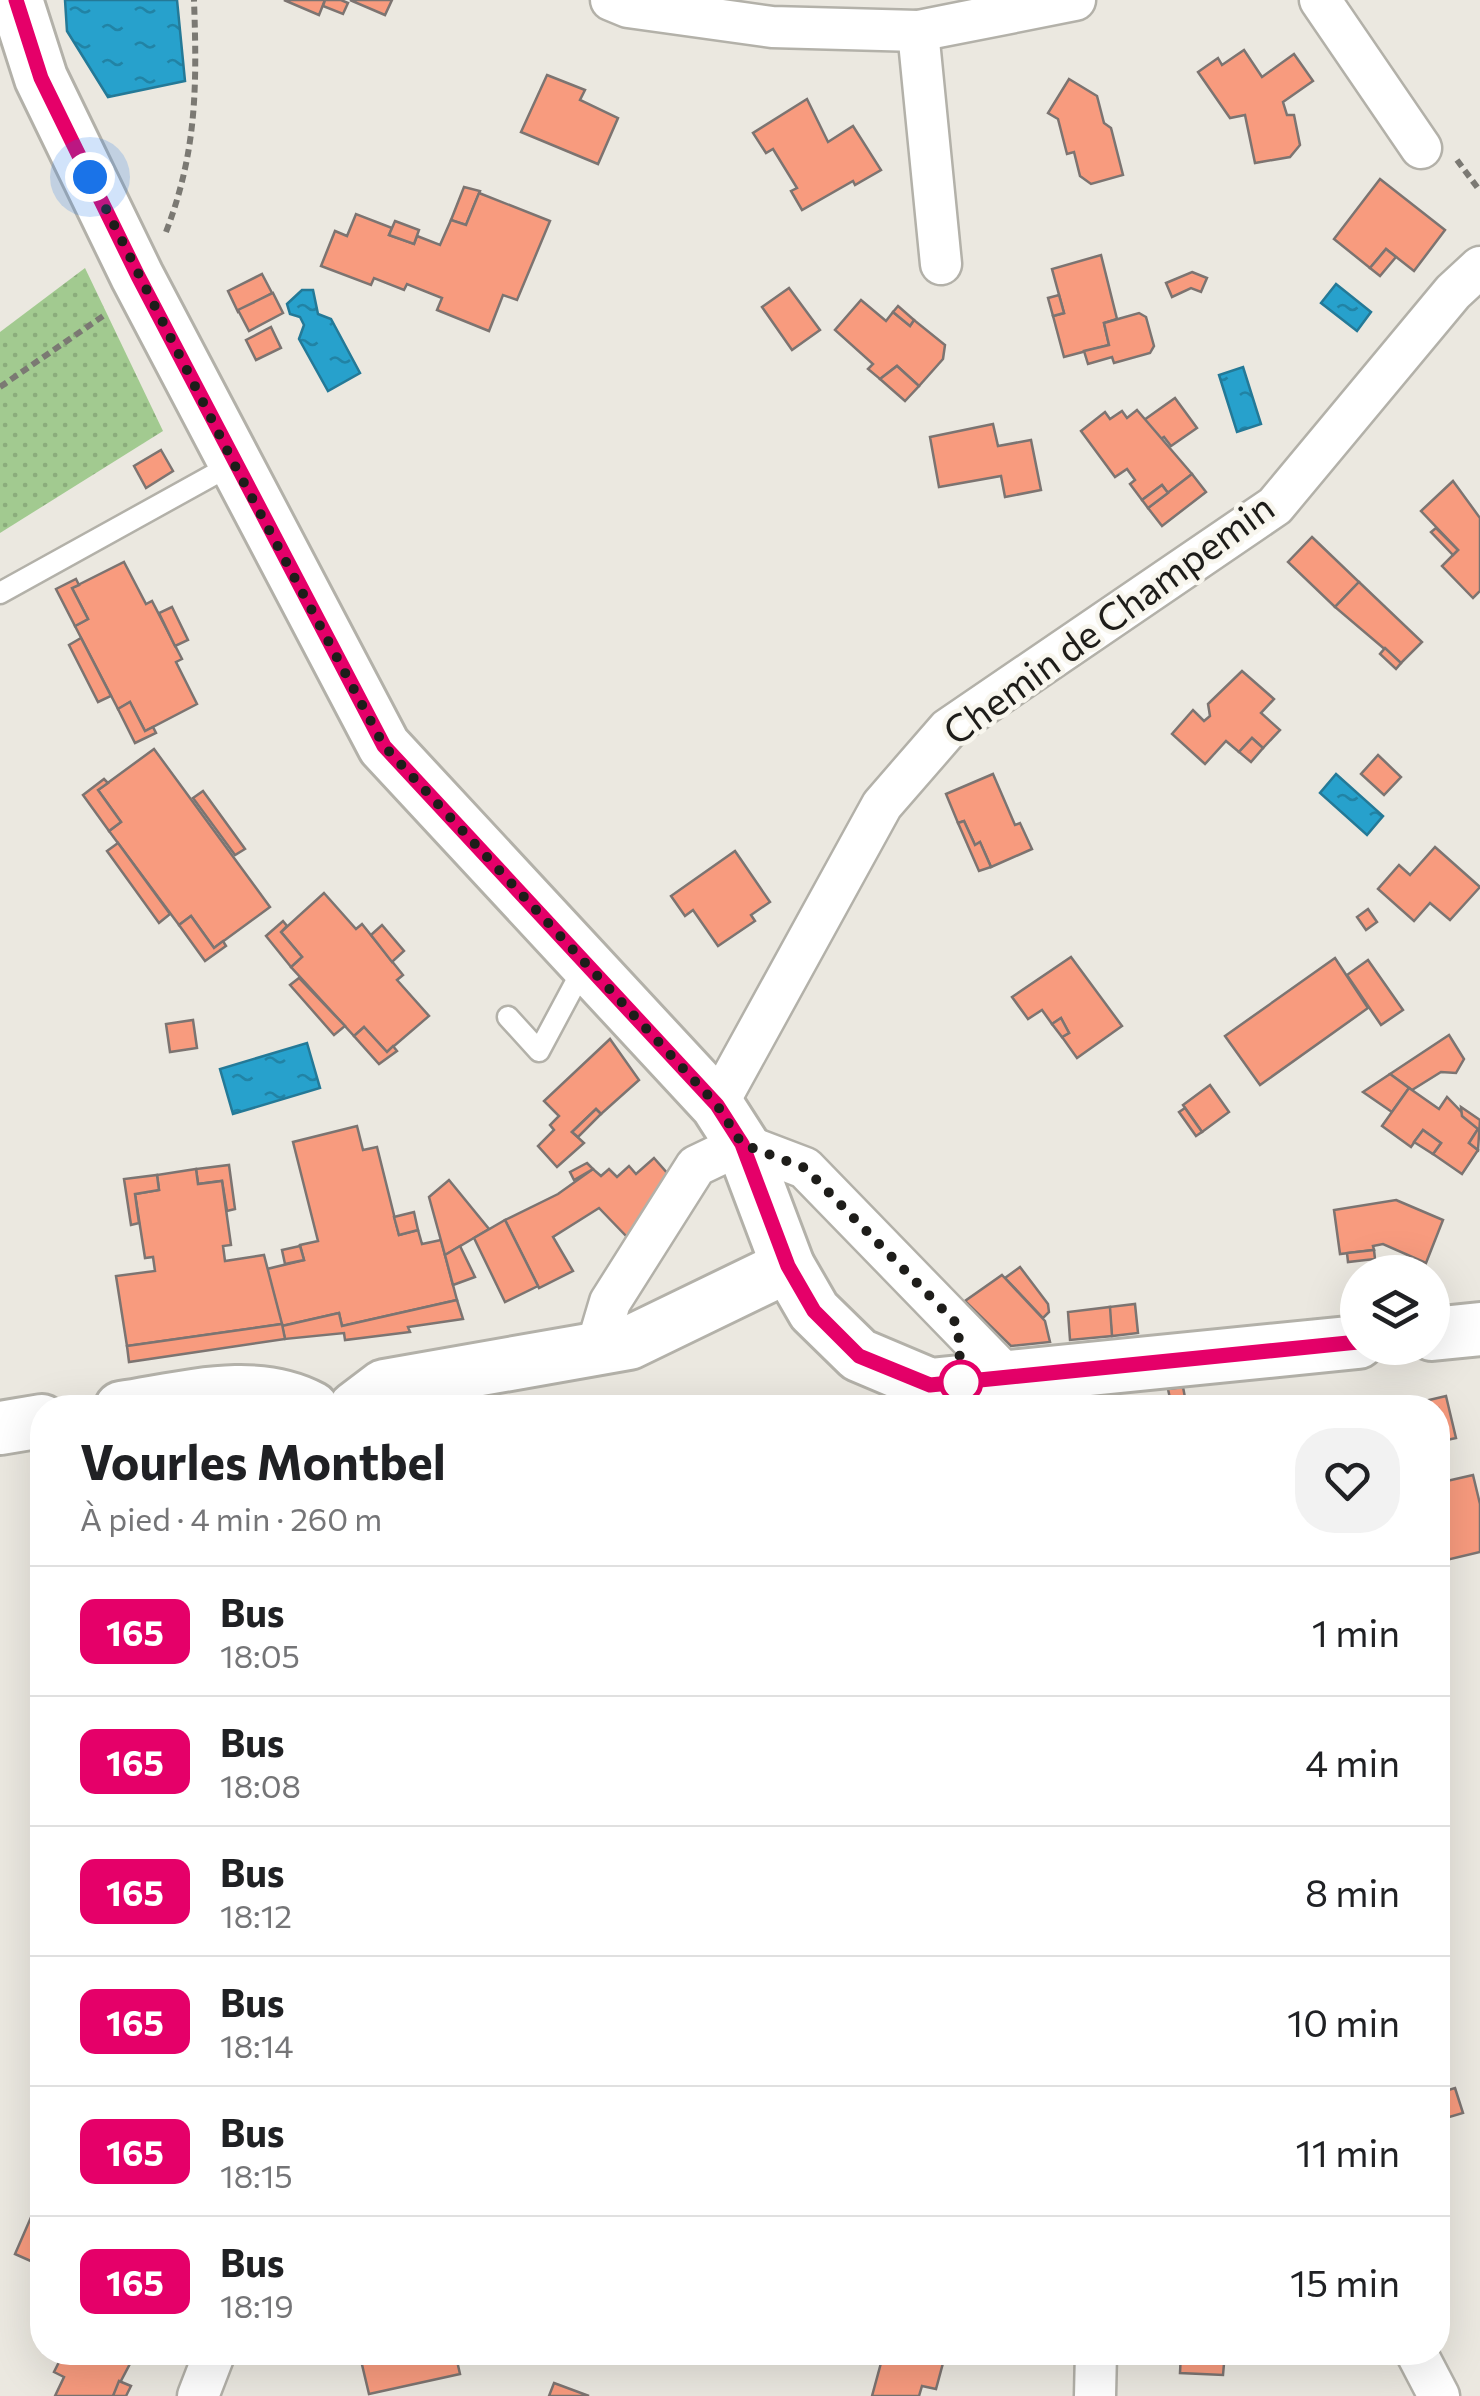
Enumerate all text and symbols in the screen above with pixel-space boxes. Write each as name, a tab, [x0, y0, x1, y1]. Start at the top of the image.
your location	[65, 152, 115, 202]
street label: Chemin de Champemin	[933, 482, 1282, 754]
map controls	[1340, 1255, 1450, 1365]
button: layers	[1340, 1255, 1450, 1365]
unlabelled marker	[940, 1361, 982, 1403]
button: heart	[1295, 1428, 1400, 1533]
text: Vourles Montbel	[80, 1431, 446, 1490]
text: À pied · 4 min · 260 m	[80, 1498, 382, 1538]
text: Bus	[220, 1588, 285, 1635]
text: 1 min	[1312, 1608, 1400, 1655]
text: 165	[106, 1610, 164, 1653]
text: 18:05	[220, 1635, 300, 1675]
text: Bus	[220, 1718, 285, 1765]
text: 4 min	[1305, 1738, 1400, 1785]
text: 165	[106, 1740, 164, 1783]
text: 18:08	[220, 1765, 301, 1805]
text: Bus	[220, 1848, 285, 1895]
text: 8 min	[1305, 1868, 1400, 1915]
text: 165	[106, 1870, 164, 1913]
text: 18:12	[220, 1895, 292, 1935]
text: Bus	[220, 1978, 285, 2025]
text: 10 min	[1287, 1998, 1400, 2045]
text: 165	[106, 2000, 164, 2043]
text: 18:14	[220, 2025, 294, 2065]
text: Bus	[220, 2108, 285, 2155]
text: 11 min	[1296, 2128, 1400, 2175]
text: 165	[106, 2130, 164, 2173]
text: 18:15	[220, 2155, 293, 2195]
text: Bus	[220, 2238, 285, 2285]
text: 15 min	[1290, 2258, 1400, 2305]
text: 165	[106, 2260, 164, 2303]
text: 18:19	[220, 2285, 294, 2325]

